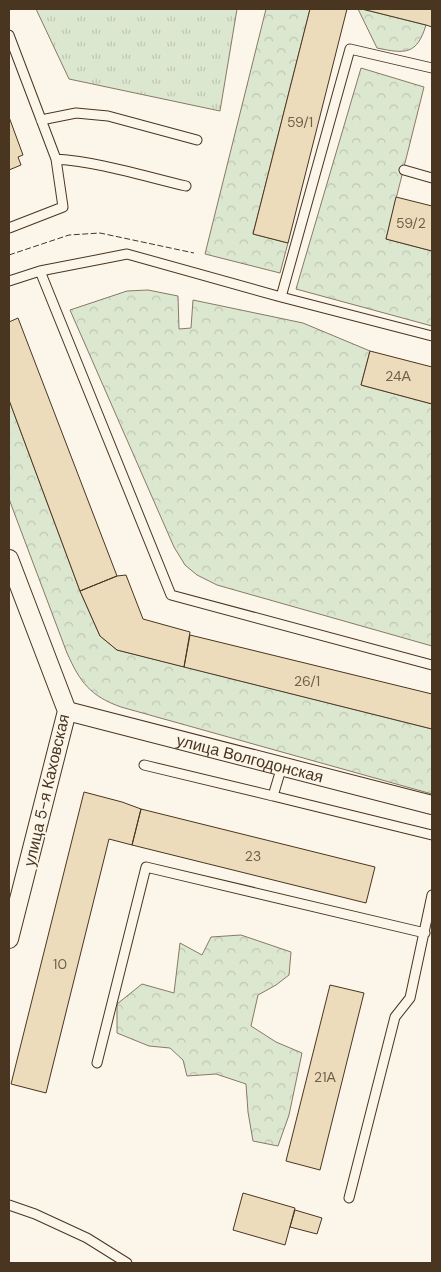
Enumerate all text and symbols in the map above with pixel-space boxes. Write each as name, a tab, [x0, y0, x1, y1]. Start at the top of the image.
house number: 59/1	[287, 113, 313, 131]
house number: 59/2	[396, 214, 426, 232]
house number: 24А	[385, 367, 411, 385]
house number: 26/1	[294, 672, 320, 690]
street label: улица 5-я Каховская	[19, 712, 74, 868]
street label: улица Волгодонская	[174, 730, 326, 788]
house number: 23	[245, 847, 261, 865]
house number: 10	[53, 955, 67, 973]
house number: 21А	[314, 1068, 337, 1086]

